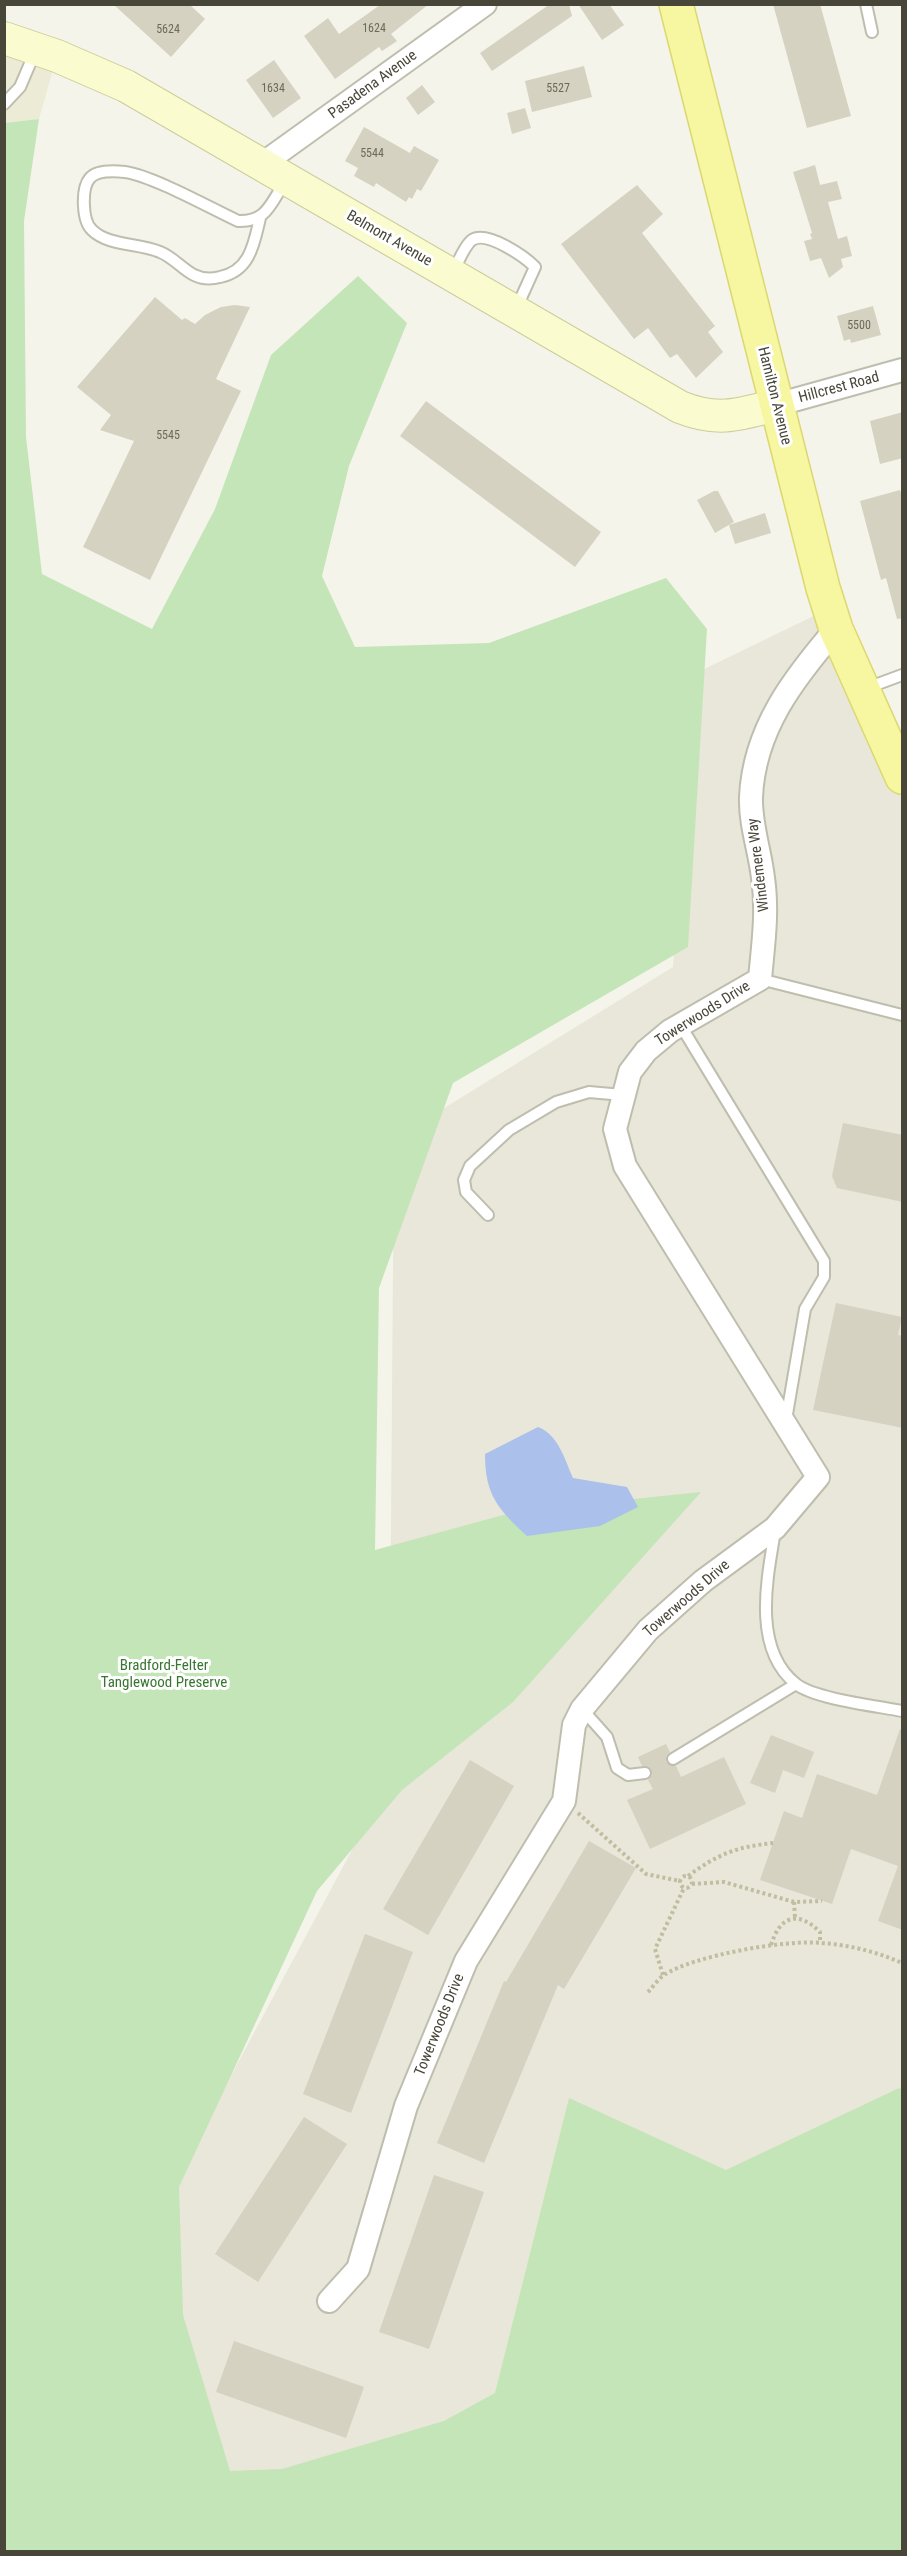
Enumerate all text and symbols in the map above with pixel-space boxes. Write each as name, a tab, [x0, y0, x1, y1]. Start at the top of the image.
house number: 1624	[362, 22, 386, 36]
house number: 5624	[156, 23, 180, 37]
street label: Pasadena Avenue	[325, 47, 421, 123]
house number: 1634	[261, 82, 285, 96]
house number: 5527	[546, 82, 570, 96]
house number: 5544	[360, 147, 384, 161]
street label: Belmont Avenue	[343, 207, 435, 271]
house number: 5500	[847, 319, 871, 333]
street label: Hamilton Avenue	[753, 345, 795, 447]
street label: Hillcrest Road	[797, 369, 881, 407]
house number: 5545	[156, 429, 180, 443]
street label: Windemere Way	[744, 817, 774, 913]
street label: Towerwoods Drive	[652, 978, 754, 1050]
street label: Towerwoods Drive	[640, 1557, 734, 1641]
park label: Bradford-Felter Tanglewood Preserve	[101, 1657, 227, 1692]
street label: Towerwoods Drive	[411, 1971, 469, 2079]

